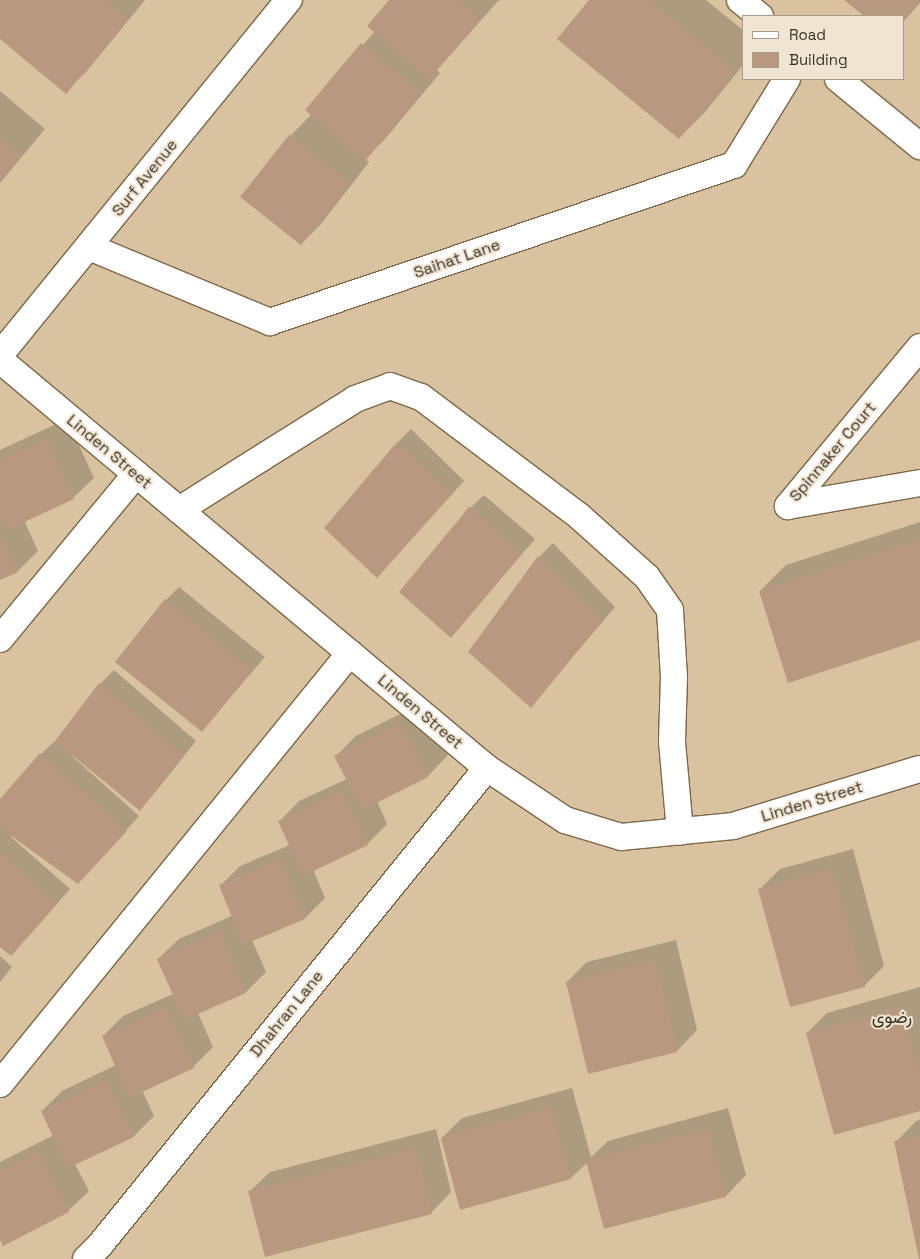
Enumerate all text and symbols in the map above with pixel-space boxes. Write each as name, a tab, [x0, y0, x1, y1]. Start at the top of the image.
legend	[742, 15, 905, 80]
text: Road	[789, 25, 826, 44]
text: Building	[789, 50, 848, 69]
street label: Surf Avenue	[108, 136, 182, 220]
street label: Saihat Lane	[411, 235, 503, 283]
street label: Spinnaker Court	[786, 398, 880, 506]
street label: Linden Street	[63, 411, 155, 493]
street label: Linden Street	[374, 671, 466, 753]
street label: Linden Street	[759, 777, 865, 827]
street label: Dhahran Lane	[246, 967, 328, 1061]
district label: رضوى	[872, 1006, 912, 1028]

